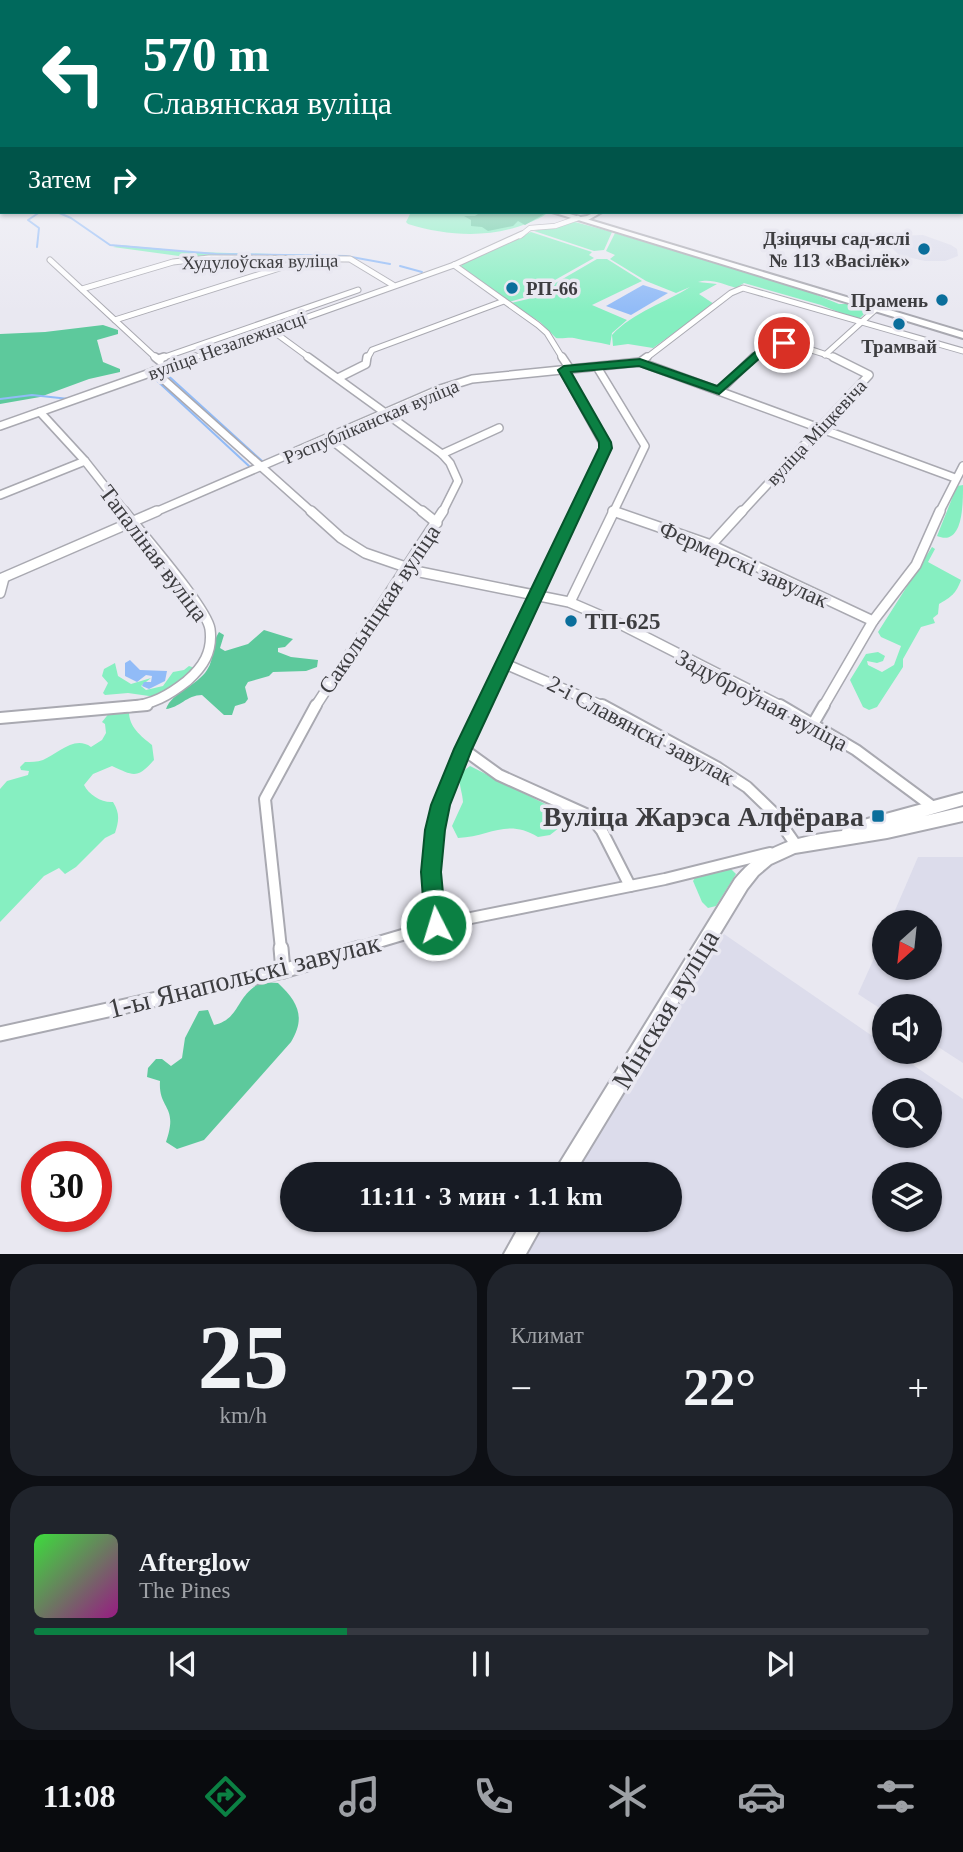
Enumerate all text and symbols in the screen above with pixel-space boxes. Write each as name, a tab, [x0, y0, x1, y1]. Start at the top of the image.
text: 570 m	[143, 27, 270, 82]
icon: left	[28, 28, 119, 119]
text: Славянская вуліца	[143, 85, 392, 121]
icon: right	[105, 161, 143, 199]
text: Затем	[28, 165, 91, 194]
place label: Дзіцячы сад-яслі № 113 «Васілёк»	[763, 228, 910, 271]
marker: Дзіцячы сад-яслі № 113 «Васілёк»	[916, 241, 932, 257]
street label: Худулоўская вуліца	[181, 250, 339, 273]
place label: РП-66	[526, 278, 578, 299]
marker: РП-66	[504, 280, 520, 296]
place label: Прамень	[851, 290, 928, 311]
marker: Прамень	[934, 292, 950, 308]
street label: вуліца Незалежнасці	[145, 307, 309, 384]
pin	[754, 313, 814, 373]
marker: Трамвай	[891, 316, 907, 332]
icon: arrive	[765, 324, 803, 362]
place label: Трамвай	[861, 336, 937, 357]
street label: Рэспубліканская вуліца	[280, 375, 462, 468]
street label: вуліца Міцкевіча	[762, 375, 871, 490]
street label: Тапаліная вуліца	[94, 480, 213, 626]
street label: Фермерскі завулак	[656, 516, 833, 613]
street label: Сакольніцкая вуліца	[314, 520, 445, 698]
place label: ТП-625	[585, 609, 660, 634]
marker: ТП-625	[563, 613, 579, 629]
street label: Задуброўная вуліца	[672, 645, 852, 756]
street label: 2-і Славянскі завулак	[543, 671, 739, 791]
place label: Вуліца Жарэса Алфёрава	[543, 801, 864, 832]
marker: Вуліца Жарэса Алфёрава	[870, 808, 886, 824]
position arrow	[399, 888, 473, 962]
north arrow	[872, 910, 942, 980]
map controls	[872, 910, 942, 1232]
street label: Мінская вуліца	[606, 924, 725, 1094]
street label: 1-ы Янапольскі завулак	[105, 927, 384, 1024]
button: sound	[872, 994, 942, 1064]
button: search	[872, 1078, 942, 1148]
speed limit sign: 30	[21, 1141, 112, 1232]
button: layers	[872, 1162, 942, 1232]
text: 11:11 · 3 мин · 1.1 km	[359, 1182, 603, 1211]
text: 25	[198, 1307, 289, 1408]
text: Климат	[511, 1323, 584, 1348]
text: 22°	[683, 1359, 756, 1416]
text: −	[511, 1367, 532, 1409]
text: +	[908, 1367, 929, 1409]
text: km/h	[220, 1403, 267, 1428]
text: Afterglow	[139, 1548, 250, 1577]
text: The Pines	[139, 1578, 230, 1603]
icon: previous	[164, 1645, 202, 1683]
icon: pause	[462, 1645, 500, 1683]
icon: next	[761, 1645, 799, 1683]
icon: directions	[201, 1772, 250, 1821]
icon: music	[335, 1772, 384, 1821]
icon: phone	[469, 1772, 518, 1821]
icon: climate	[603, 1772, 652, 1821]
icon: car	[737, 1772, 786, 1821]
icon: filters	[871, 1772, 920, 1821]
text: 11:08	[43, 1778, 115, 1814]

